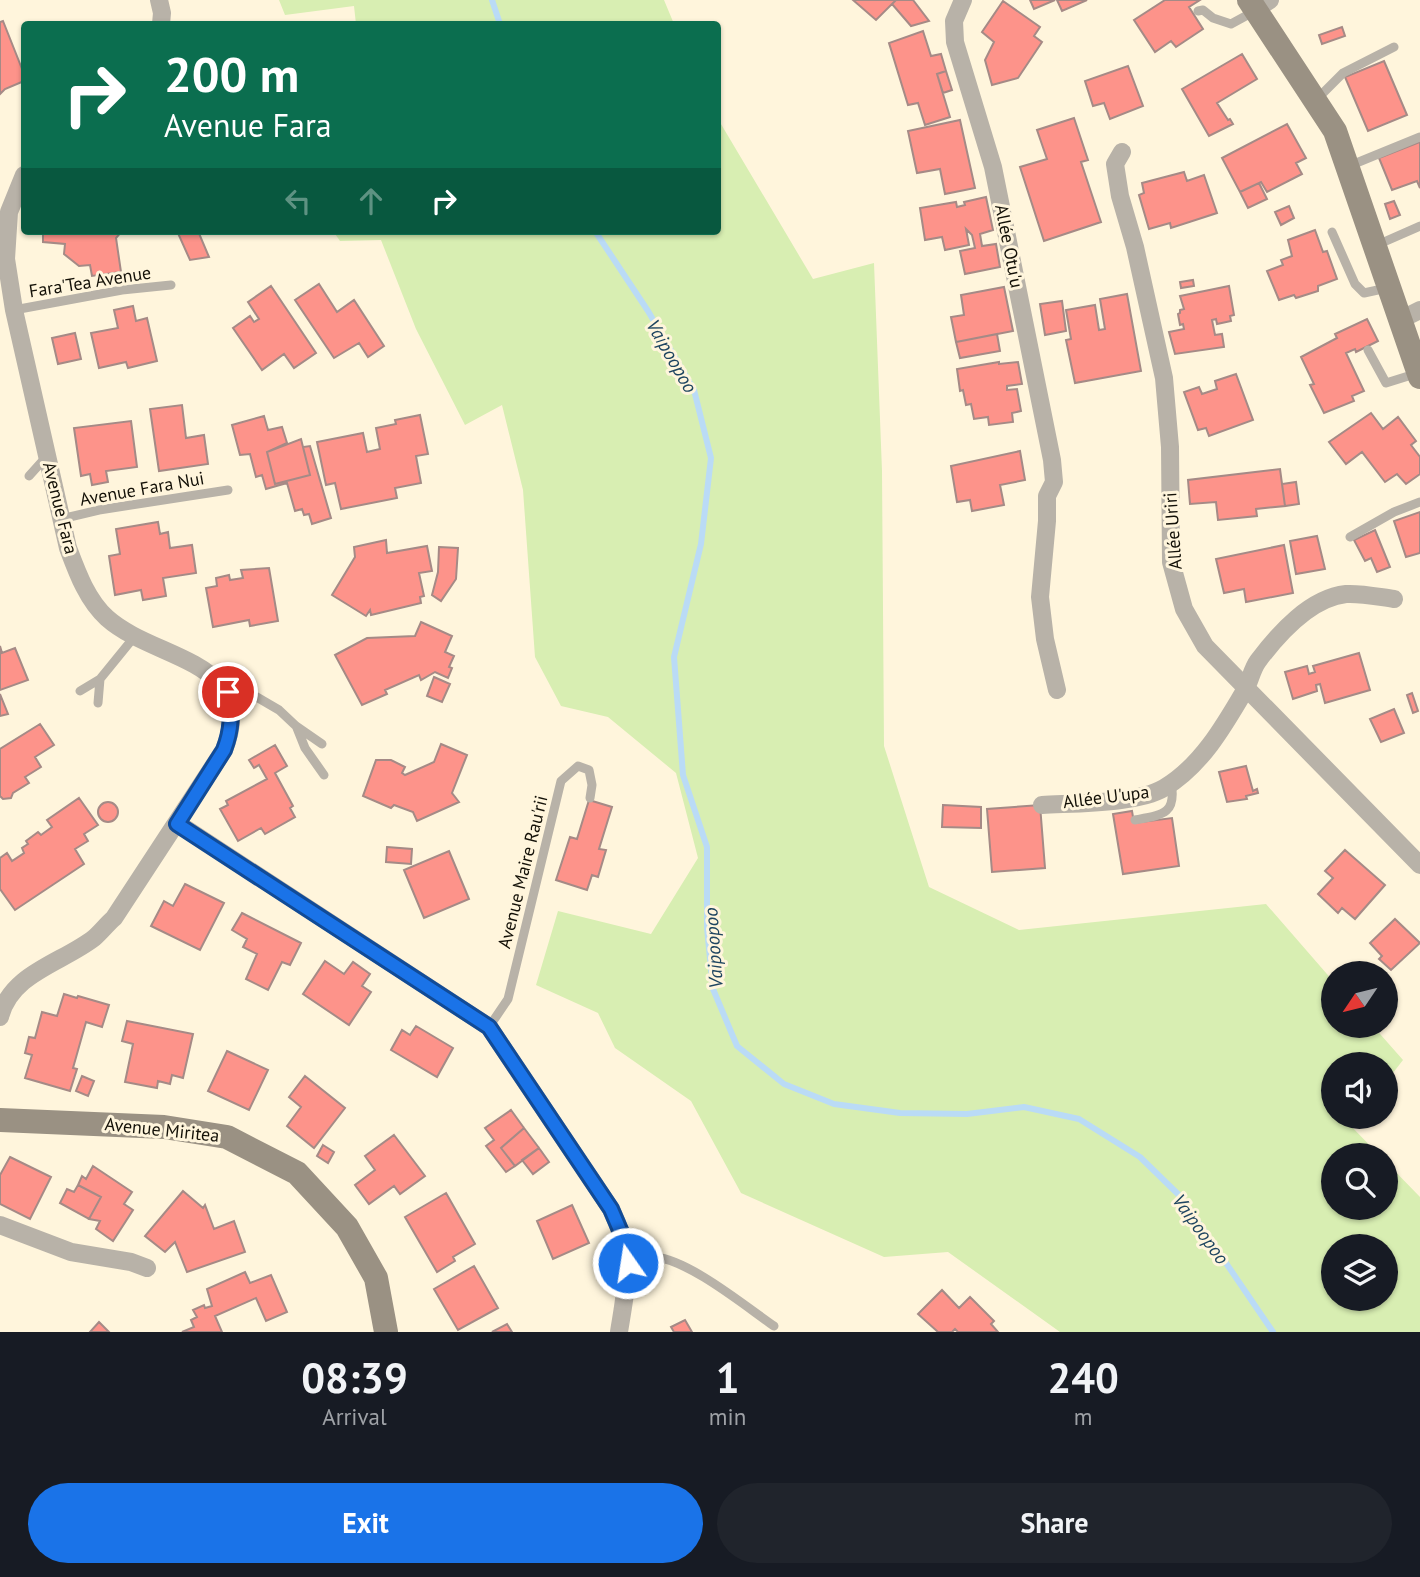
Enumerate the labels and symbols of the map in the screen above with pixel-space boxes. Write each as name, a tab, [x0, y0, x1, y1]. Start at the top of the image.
street label: Allée Otu'u	[990, 202, 1029, 290]
street label: Fara'Tea Avenue	[27, 261, 153, 303]
water label: Vaipoopoo	[641, 315, 703, 397]
street label: Avenue Fara	[38, 459, 83, 556]
street label: Avenue Fara Nui	[78, 466, 206, 511]
street label: Allée Uriri	[1158, 492, 1187, 571]
pin	[198, 662, 258, 722]
street label: Allée U'upa	[1061, 780, 1150, 813]
street label: Avenue Maire Rau'rii	[492, 793, 553, 951]
water label: Vaipoopoo	[698, 907, 728, 989]
north arrow	[1321, 961, 1398, 1038]
street label: Avenue Miritea	[104, 1112, 220, 1147]
water label: Vaipoopoo	[1168, 1189, 1234, 1269]
position arrow	[591, 1226, 665, 1300]

